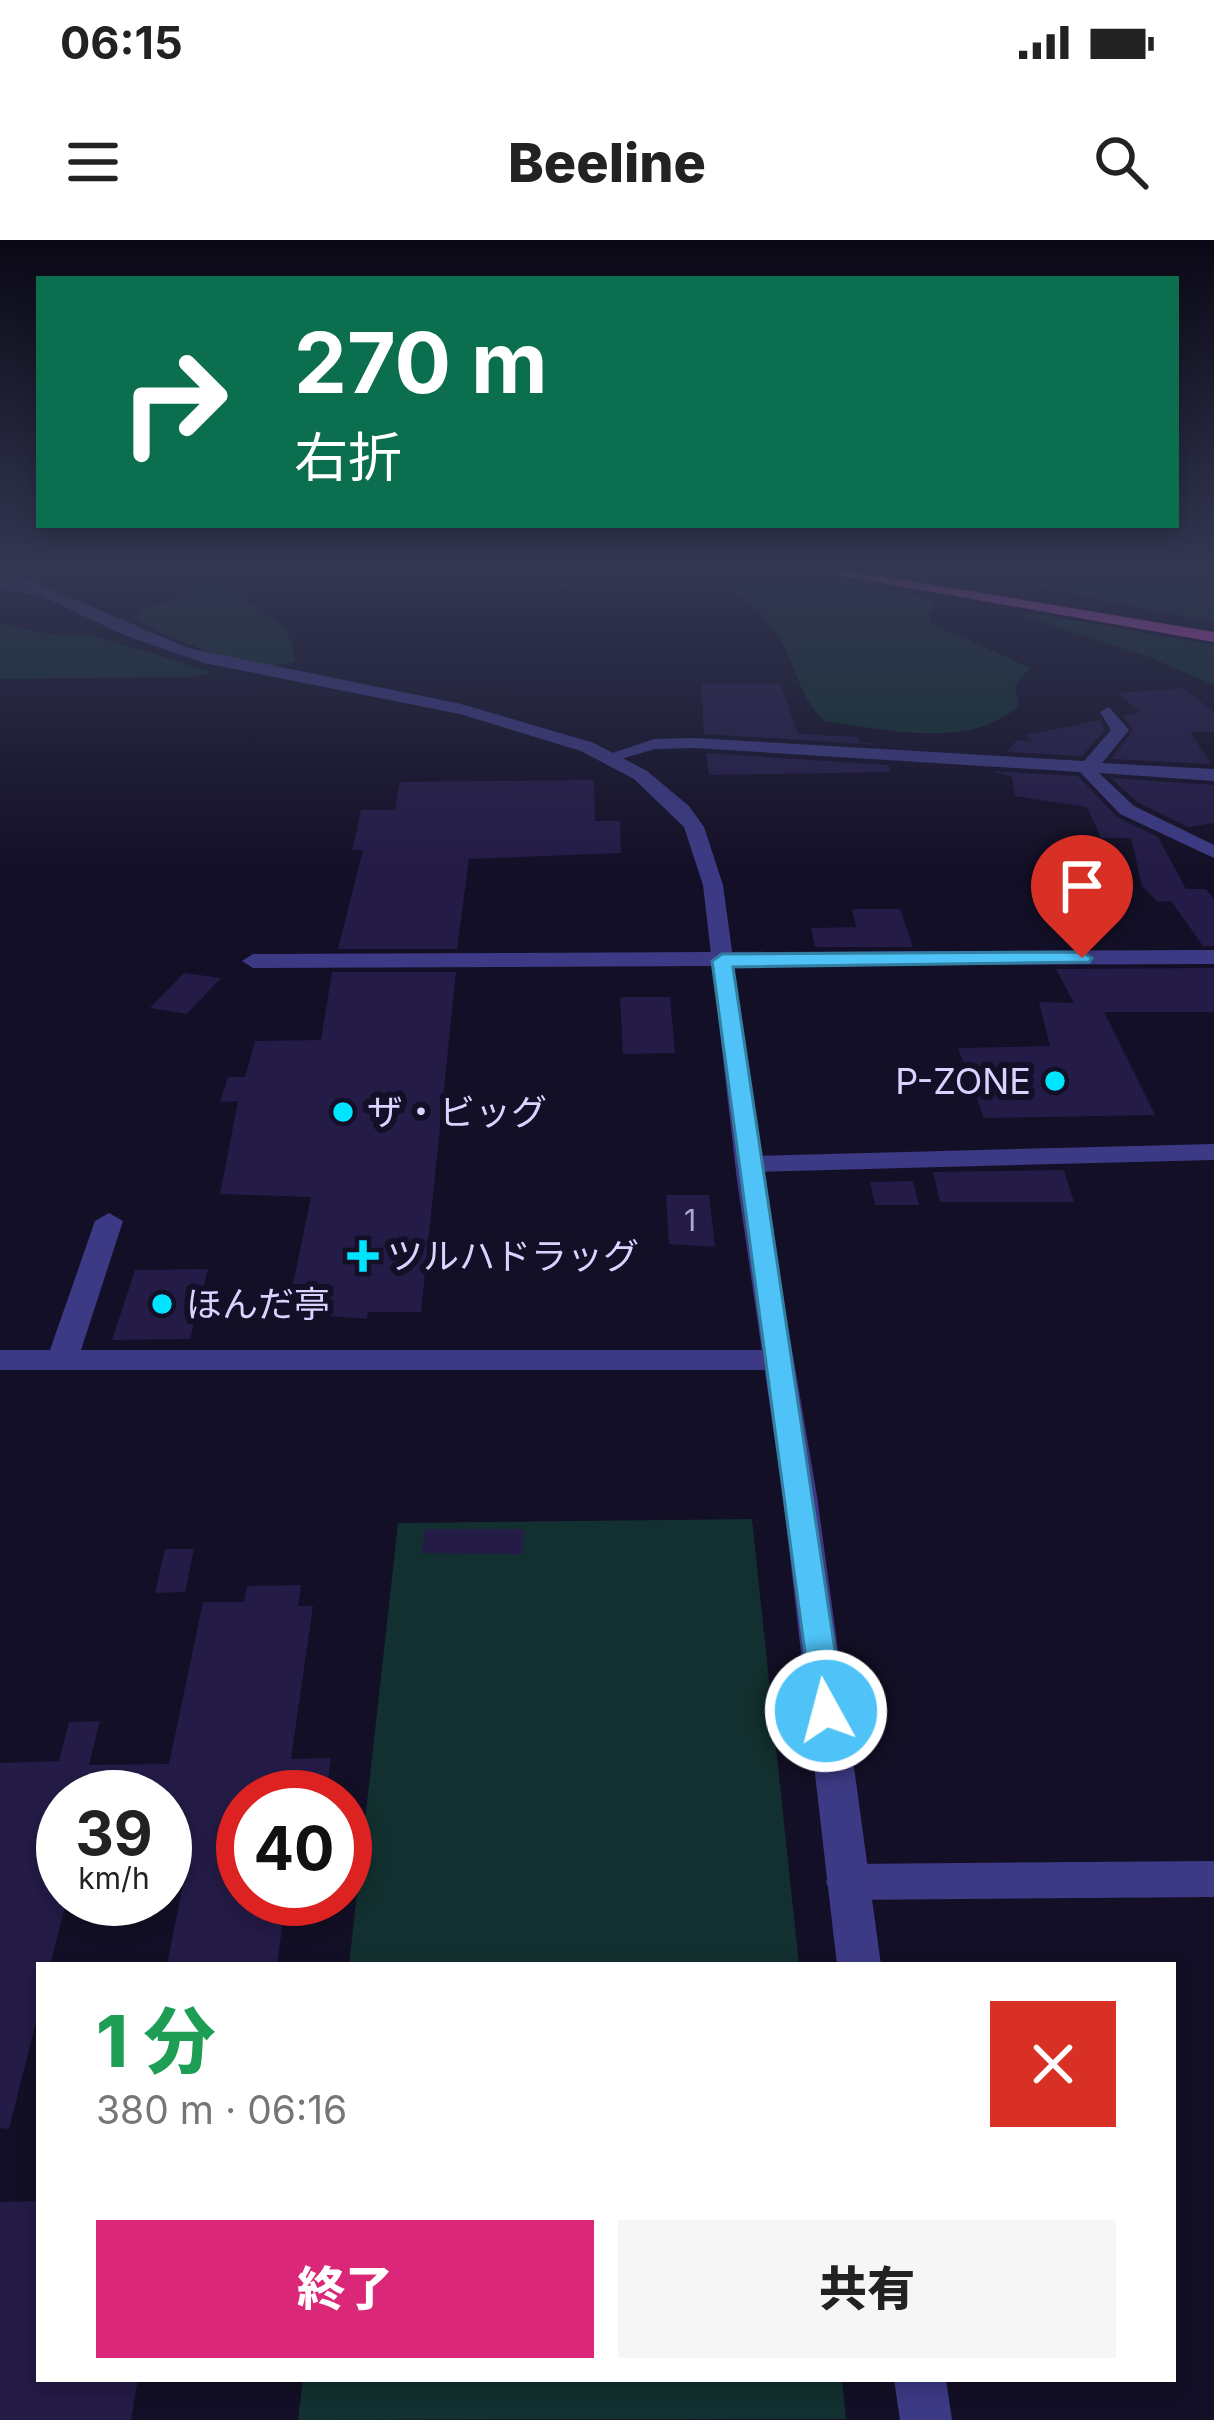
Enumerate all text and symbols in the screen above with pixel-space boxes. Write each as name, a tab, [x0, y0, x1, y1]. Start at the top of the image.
text: 06:15	[60, 15, 183, 70]
icon: menu	[60, 129, 126, 195]
icon: search	[1088, 129, 1154, 195]
text: Beeline	[508, 130, 706, 195]
text: 270 m	[294, 312, 548, 413]
icon: right	[96, 324, 252, 480]
text: 右折	[294, 425, 402, 490]
pin	[1031, 835, 1133, 958]
icon: arrive	[1049, 853, 1115, 919]
place label: P-ZONE	[895, 1059, 1031, 1103]
marker: P-ZONE	[1042, 1068, 1068, 1094]
place label: ザ・ビッグ	[367, 1090, 547, 1134]
marker: ザ・ビッグ	[330, 1099, 356, 1125]
house number: 1	[684, 1202, 696, 1238]
place label: ツルハドラッグ	[387, 1234, 639, 1278]
marker: ツルハドラッグ	[350, 1243, 376, 1269]
place label: ほんだ亭	[186, 1282, 330, 1326]
marker: ほんだ亭	[149, 1291, 175, 1317]
position arrow	[763, 1648, 889, 1774]
speed limit sign: 40	[216, 1770, 372, 1926]
text: 39	[75, 1797, 153, 1869]
text: km/h	[78, 1860, 150, 1896]
text: 1 分	[96, 1997, 216, 2084]
button: close	[990, 2001, 1116, 2127]
text: 380 m · 06:16	[96, 2086, 347, 2133]
button: 終了	[96, 2220, 594, 2358]
button: 共有	[618, 2220, 1116, 2358]

